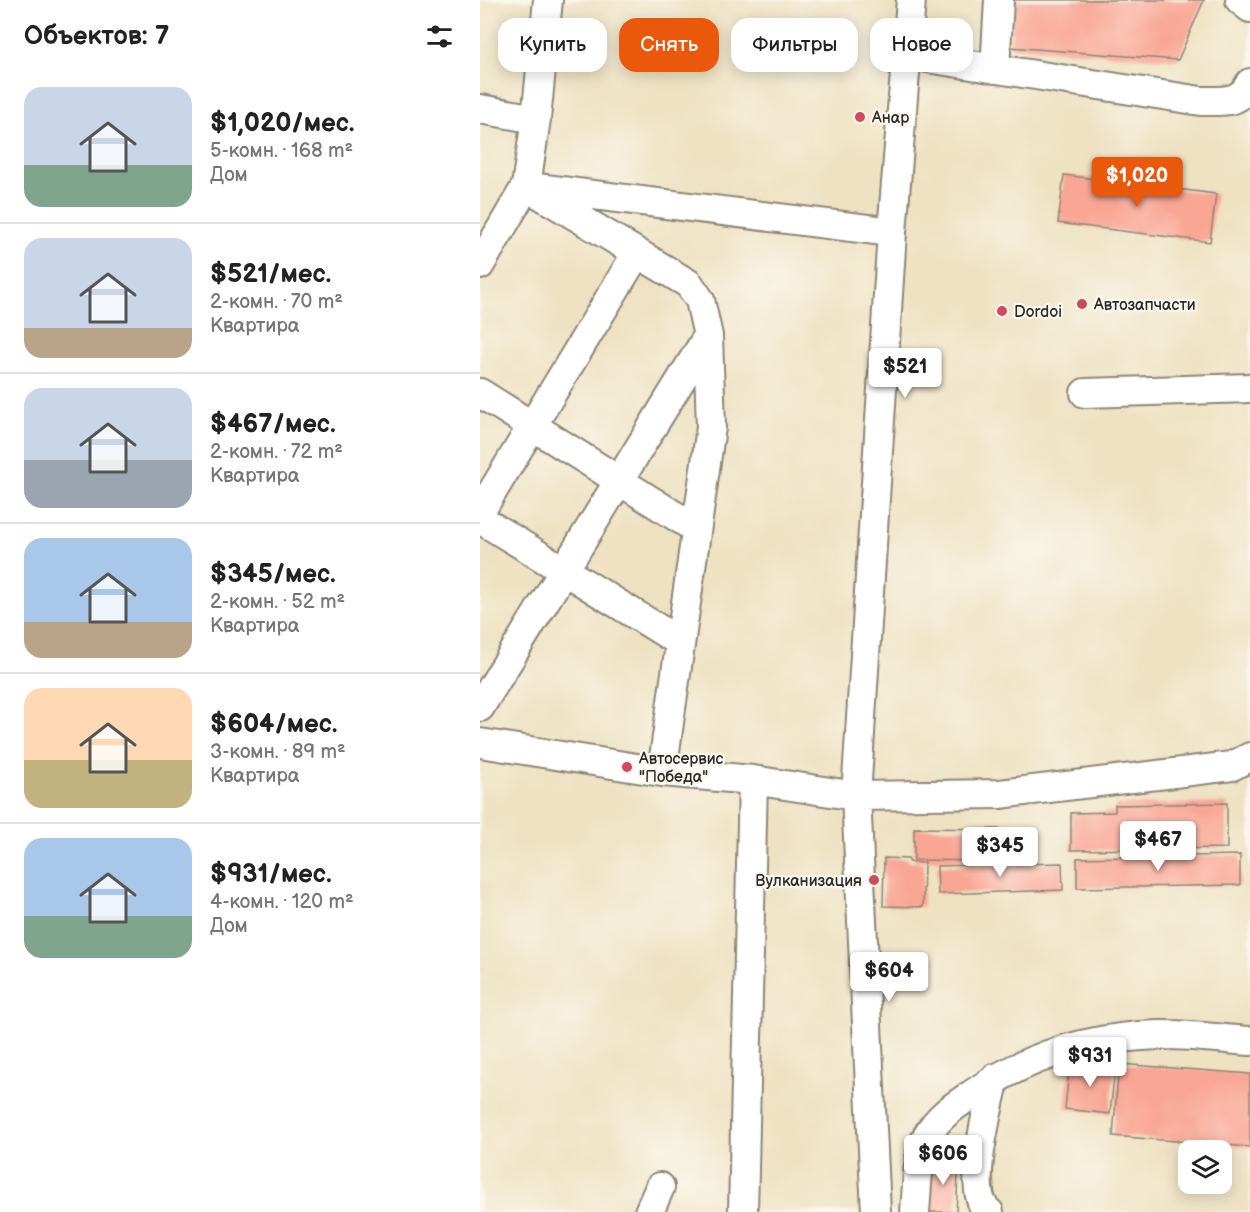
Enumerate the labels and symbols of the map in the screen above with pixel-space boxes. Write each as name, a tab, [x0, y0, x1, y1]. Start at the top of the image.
place label: Анар	[871, 109, 909, 128]
marker: Анар	[853, 110, 867, 124]
pin: $1,020	[1088, 157, 1186, 208]
place label: Автозапчасти	[1093, 296, 1196, 315]
marker: Автозапчасти	[1075, 297, 1089, 311]
place label: Dordoi	[1014, 303, 1062, 322]
marker: Dordoi	[995, 304, 1009, 318]
pin: $521	[869, 348, 941, 399]
place label: Автосервис "Победа"	[638, 750, 724, 787]
marker: Автосервис "Победа"	[620, 760, 634, 774]
pin: $467	[1122, 821, 1194, 872]
pin: $345	[964, 827, 1036, 878]
place label: Вулканизация	[755, 872, 862, 891]
marker: Вулканизация	[867, 873, 881, 887]
pin: $604	[853, 952, 925, 1003]
pin: $931	[1054, 1037, 1126, 1088]
pin: $606	[907, 1135, 979, 1186]

